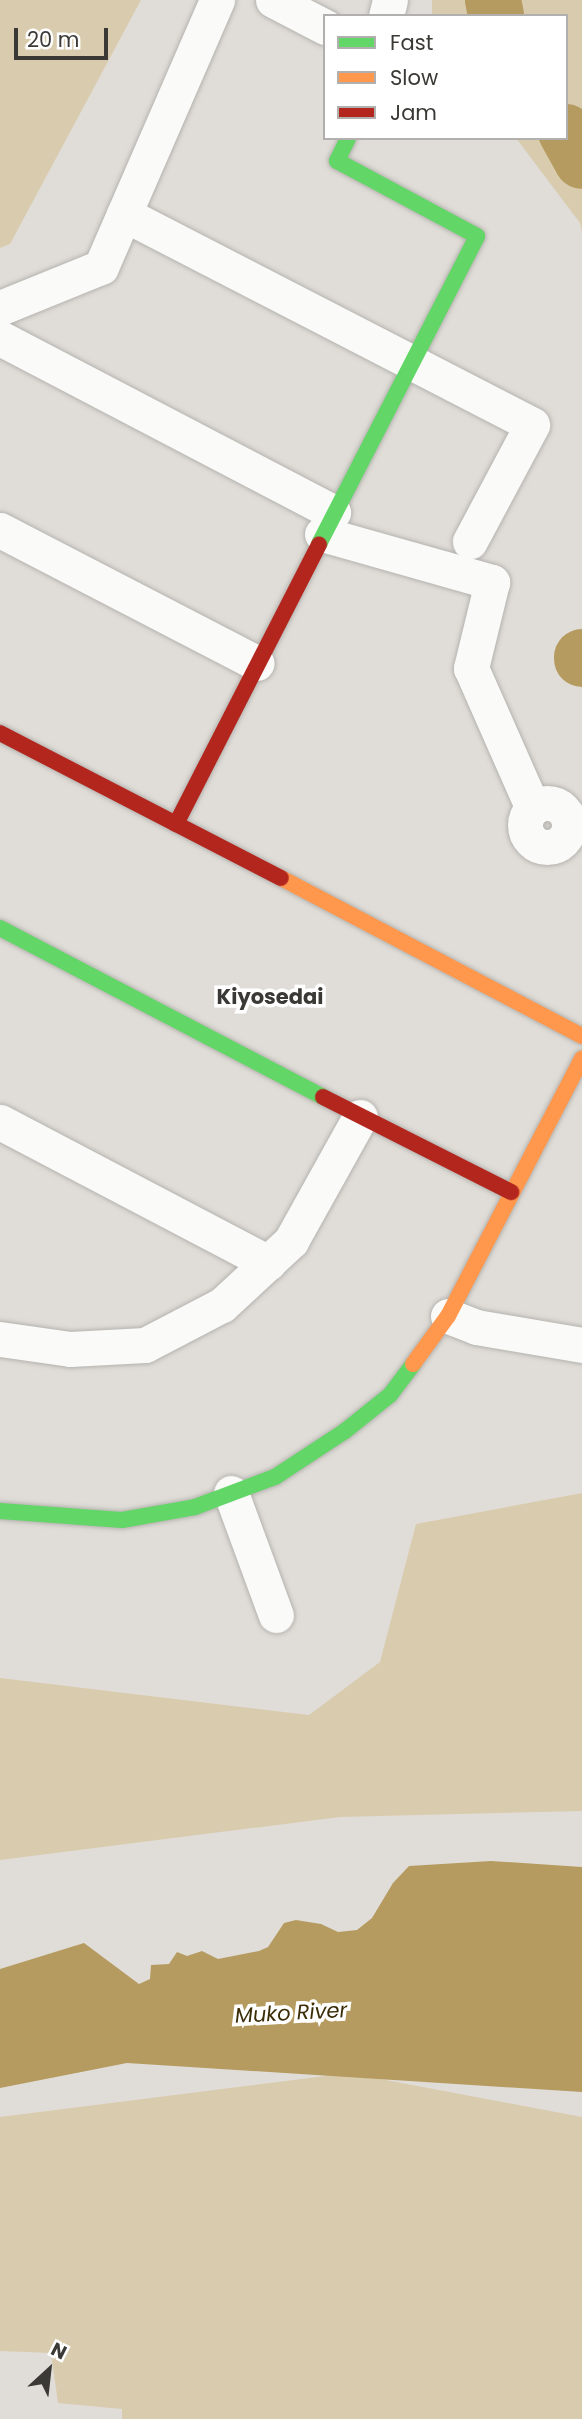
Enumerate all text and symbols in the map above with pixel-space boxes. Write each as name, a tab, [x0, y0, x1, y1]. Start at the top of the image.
scale bar	[18, 14, 112, 58]
legend	[323, 14, 568, 140]
text: 20 m	[27, 25, 80, 54]
text: Fast	[390, 28, 433, 57]
text: Slow	[390, 63, 438, 92]
text: Jam	[390, 98, 437, 127]
district label: Kiyosedai	[217, 984, 323, 1010]
water label: Muko River	[234, 1997, 348, 2029]
north arrow	[14, 2335, 84, 2405]
text: N	[46, 2336, 71, 2366]

